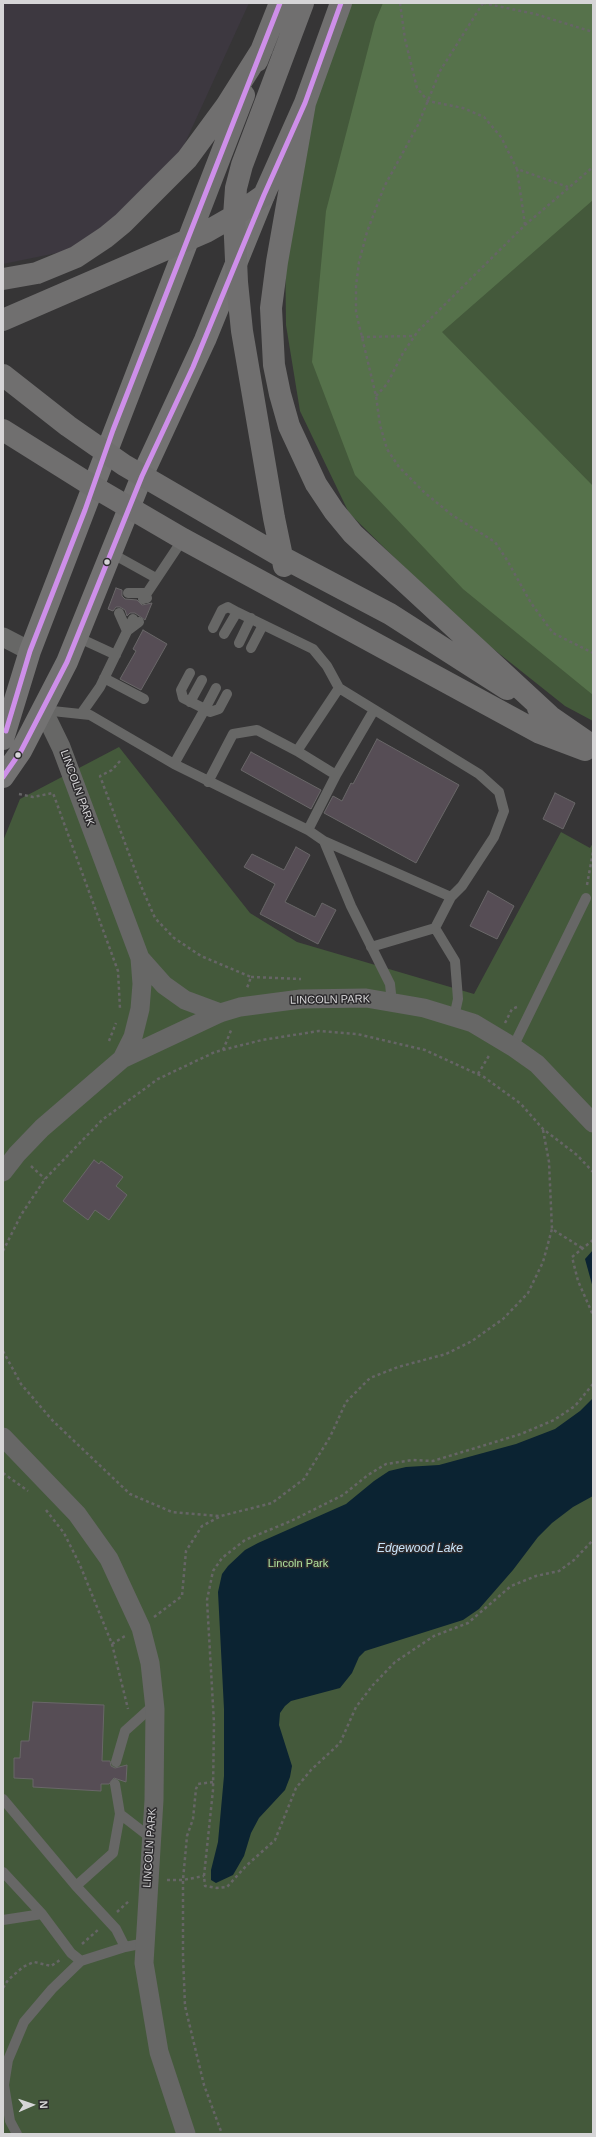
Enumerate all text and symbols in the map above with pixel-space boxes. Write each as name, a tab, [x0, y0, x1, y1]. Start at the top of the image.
unlabelled marker	[102, 557, 112, 567]
street label: LINCOLN PARK	[57, 748, 97, 828]
unlabelled marker	[13, 750, 23, 760]
street label: LINCOLN PARK	[290, 993, 370, 1007]
water label: Edgewood Lake	[377, 1542, 463, 1556]
park label: Lincoln Park	[268, 1557, 328, 1571]
street label: LINCOLN PARK	[141, 1808, 159, 1888]
north arrow	[12, 2085, 52, 2125]
text: N	[38, 2100, 50, 2109]

